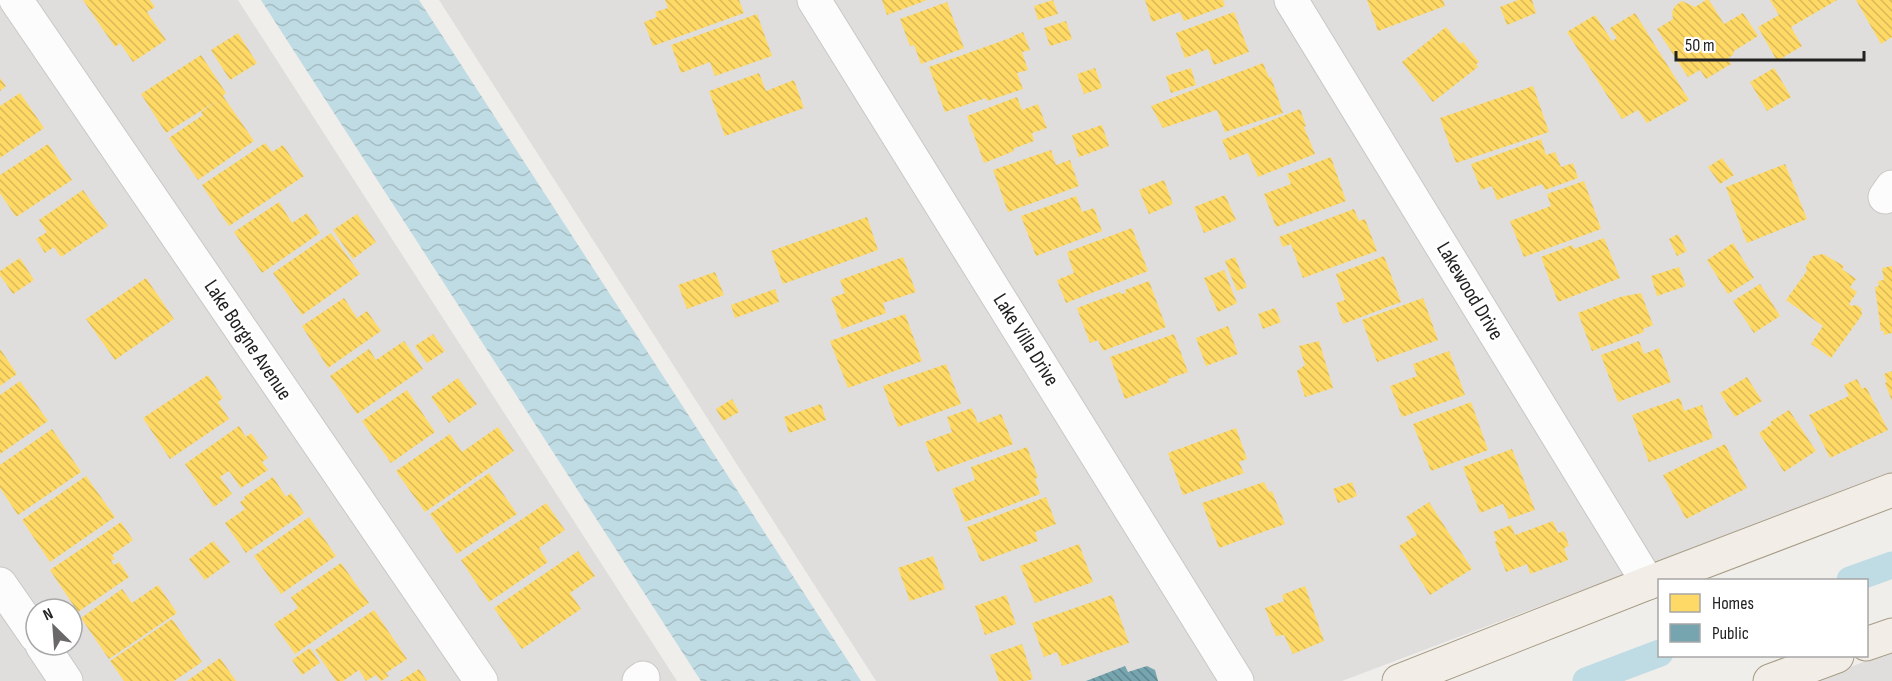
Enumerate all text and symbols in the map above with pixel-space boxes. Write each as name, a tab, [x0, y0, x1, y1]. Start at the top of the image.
scale bar	[1676, 24, 1864, 62]
text: 50 m	[1685, 35, 1715, 56]
street label: Lakewood Drive	[1431, 237, 1509, 345]
street label: Lake Borgne Avenue	[199, 275, 297, 405]
street label: Lake Villa Drive	[988, 289, 1064, 391]
legend	[1658, 579, 1868, 657]
text: Homes	[1712, 593, 1754, 614]
north arrow	[24, 597, 84, 657]
text: N	[40, 604, 56, 625]
text: Public	[1712, 623, 1749, 644]

